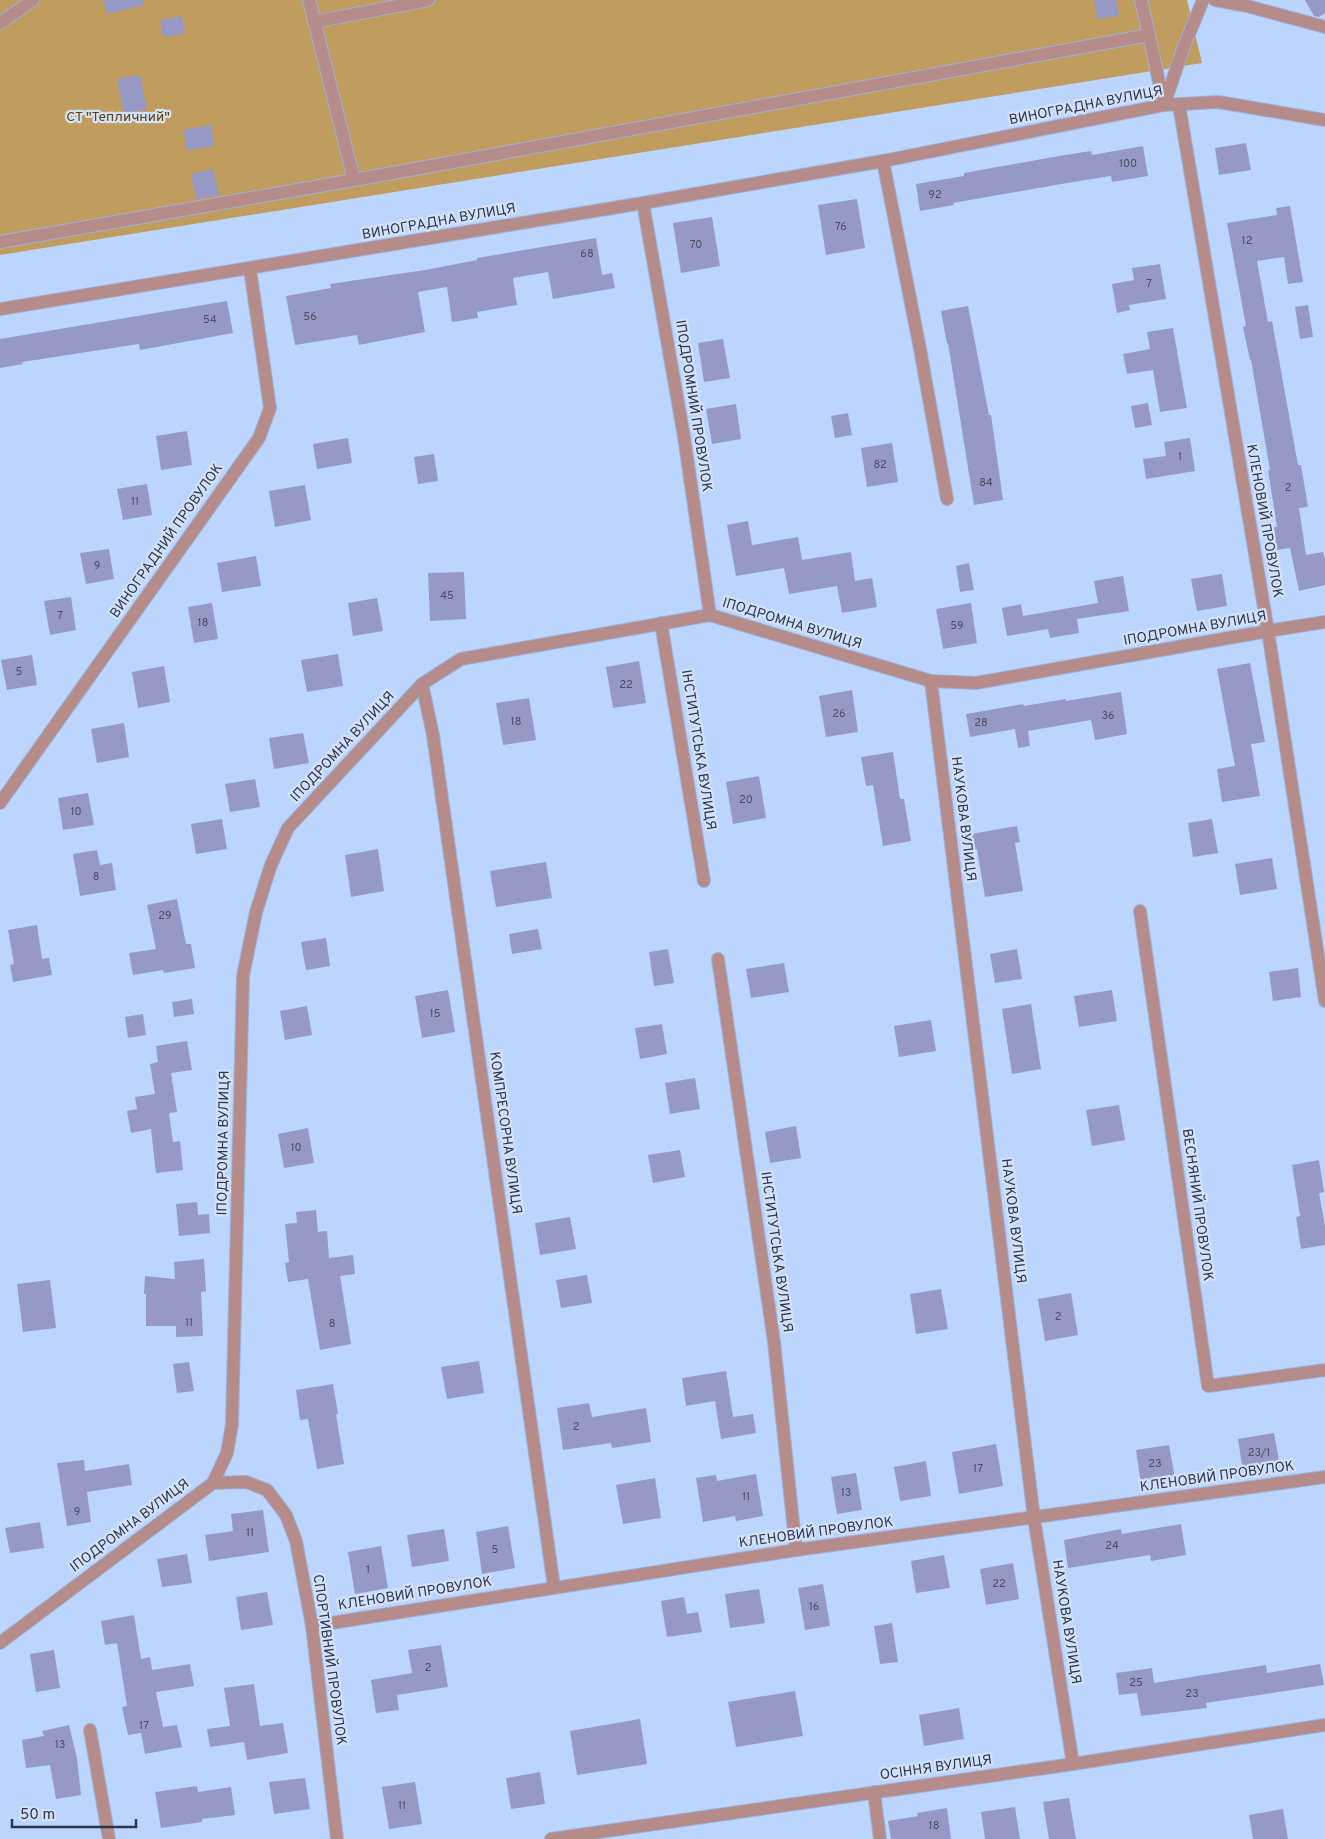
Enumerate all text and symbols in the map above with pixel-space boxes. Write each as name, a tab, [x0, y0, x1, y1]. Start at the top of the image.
street label: ВИНОГРАДНА ВУЛИЦЯ	[1008, 83, 1164, 129]
park label: СТ "Тепличний"	[66, 109, 170, 126]
house number: 100	[1119, 157, 1137, 171]
house number: 92	[928, 188, 942, 202]
street label: ВИНОГРАДНА ВУЛИЦЯ	[361, 200, 517, 244]
house number: 76	[835, 220, 847, 234]
house number: 12	[1242, 234, 1252, 248]
house number: 70	[690, 238, 702, 252]
house number: 68	[580, 247, 594, 261]
house number: 7	[1146, 277, 1152, 291]
house number: 56	[303, 310, 317, 324]
house number: 54	[203, 313, 217, 327]
street label: ІПОДРОМНИЙ ПРОВУЛОК	[671, 319, 716, 493]
street label: КЛЕНОВИЙ ПРОВУЛОК	[1242, 443, 1287, 599]
house number: 1	[1178, 450, 1182, 464]
house number: 82	[873, 458, 887, 472]
street label: ВИНОГРАДНИЙ ПРОВУЛОК	[106, 460, 227, 622]
house number: 84	[979, 476, 993, 490]
house number: 2	[1285, 481, 1291, 495]
house number: 11	[131, 495, 139, 509]
house number: 9	[94, 559, 100, 573]
house number: 45	[440, 589, 454, 603]
street label: ІПОДРОМНА ВУЛИЦЯ	[720, 595, 864, 653]
street label: ІПОДРОМНА ВУЛИЦЯ	[1122, 608, 1268, 650]
house number: 7	[57, 609, 63, 623]
house number: 18	[198, 616, 208, 630]
house number: 59	[950, 619, 964, 633]
house number: 5	[16, 665, 23, 679]
street label: ІНСТИТУТСЬКА ВУЛИЦЯ	[677, 669, 719, 831]
house number: 22	[619, 678, 633, 692]
street label: ІПОДРОМНА ВУЛИЦЯ	[287, 688, 399, 806]
house number: 26	[832, 707, 846, 721]
house number: 36	[1101, 709, 1115, 723]
house number: 18	[511, 715, 521, 729]
house number: 28	[974, 716, 988, 730]
street label: НАУКОВА ВУЛИЦЯ	[947, 756, 979, 882]
house number: 20	[739, 793, 753, 807]
house number: 10	[70, 805, 82, 819]
house number: 8	[93, 870, 99, 884]
house number: 29	[158, 909, 172, 923]
house number: 15	[430, 1007, 441, 1021]
street label: КОМПРЕСОРНА ВУЛИЦЯ	[485, 1051, 525, 1215]
street label: ІПОДРОМНА ВУЛИЦЯ	[214, 1070, 234, 1216]
street label: ВЕСНЯНИЙ ПРОВУЛОК	[1178, 1127, 1217, 1282]
house number: 10	[290, 1141, 302, 1155]
street label: НАУКОВА ВУЛИЦЯ	[997, 1158, 1029, 1284]
street label: ІНСТИТУТСЬКА ВУЛИЦЯ	[756, 1170, 796, 1334]
house number: 2	[1055, 1310, 1061, 1324]
house number: 11	[185, 1316, 193, 1330]
house number: 8	[329, 1317, 335, 1331]
house number: 2	[573, 1420, 579, 1434]
house number: 23/1	[1248, 1446, 1270, 1460]
street label: КЛЕНОВИЙ ПРОВУЛОК	[1139, 1457, 1295, 1496]
house number: 23	[1148, 1457, 1162, 1471]
house number: 17	[973, 1462, 983, 1476]
street label: ІПОДРОМНА ВУЛИЦЯ	[67, 1476, 193, 1576]
house number: 13	[841, 1486, 851, 1500]
house number: 11	[742, 1490, 750, 1504]
house number: 9	[74, 1505, 80, 1519]
street label: КЛЕНОВИЙ ПРОВУЛОК	[738, 1513, 894, 1552]
house number: 11	[246, 1526, 254, 1540]
house number: 24	[1105, 1539, 1119, 1553]
house number: 5	[492, 1543, 499, 1557]
street label: НАУКОВА ВУЛИЦЯ	[1048, 1559, 1084, 1685]
house number: 1	[366, 1563, 370, 1577]
street label: КЛЕНОВИЙ ПРОВУЛОК	[337, 1572, 493, 1615]
street label: СПОРТИВНИЙ ПРОВУЛОК	[309, 1573, 350, 1747]
house number: 22	[992, 1577, 1006, 1591]
house number: 16	[809, 1600, 819, 1614]
house number: 2	[425, 1661, 431, 1675]
house number: 25	[1129, 1676, 1143, 1690]
house number: 23	[1185, 1687, 1199, 1701]
house number: 17	[139, 1719, 149, 1733]
house number: 13	[55, 1738, 65, 1752]
street label: ОСІННЯ ВУЛИЦЯ	[879, 1752, 993, 1784]
scale bar	[12, 1796, 136, 1828]
house number: 11	[398, 1799, 406, 1813]
text: 50 m	[20, 1806, 55, 1825]
house number: 18	[929, 1819, 939, 1833]

